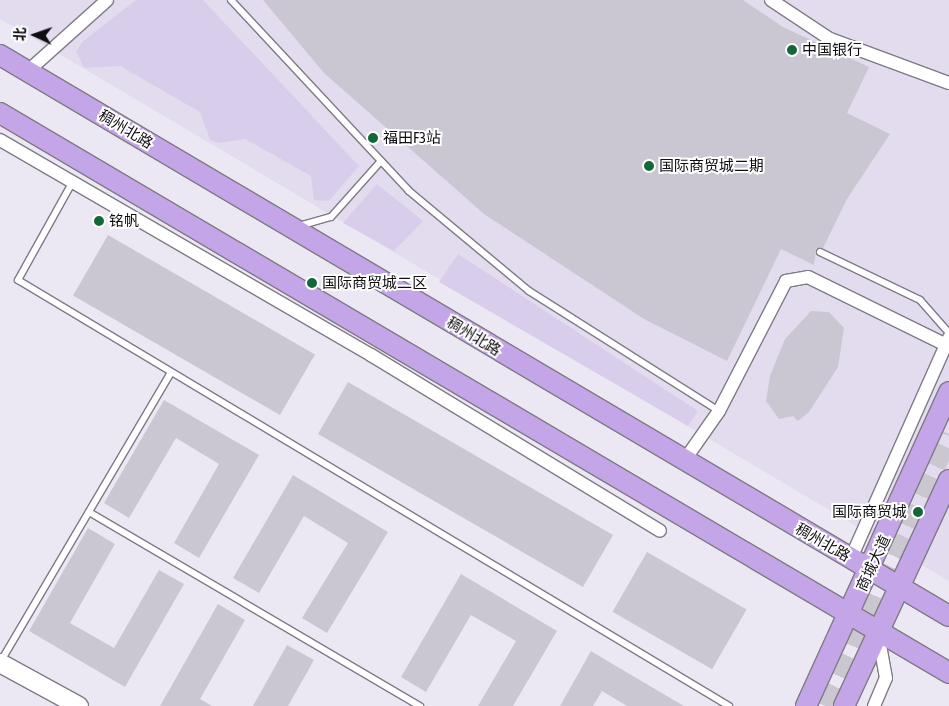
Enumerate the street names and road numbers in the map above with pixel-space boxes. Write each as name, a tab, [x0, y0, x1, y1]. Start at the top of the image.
street label: 稠州北路	[96, 106, 156, 152]
street label: 稠州北路	[444, 313, 504, 359]
street label: 稠州北路	[793, 519, 853, 565]
street label: 商城大道	[852, 532, 894, 594]

